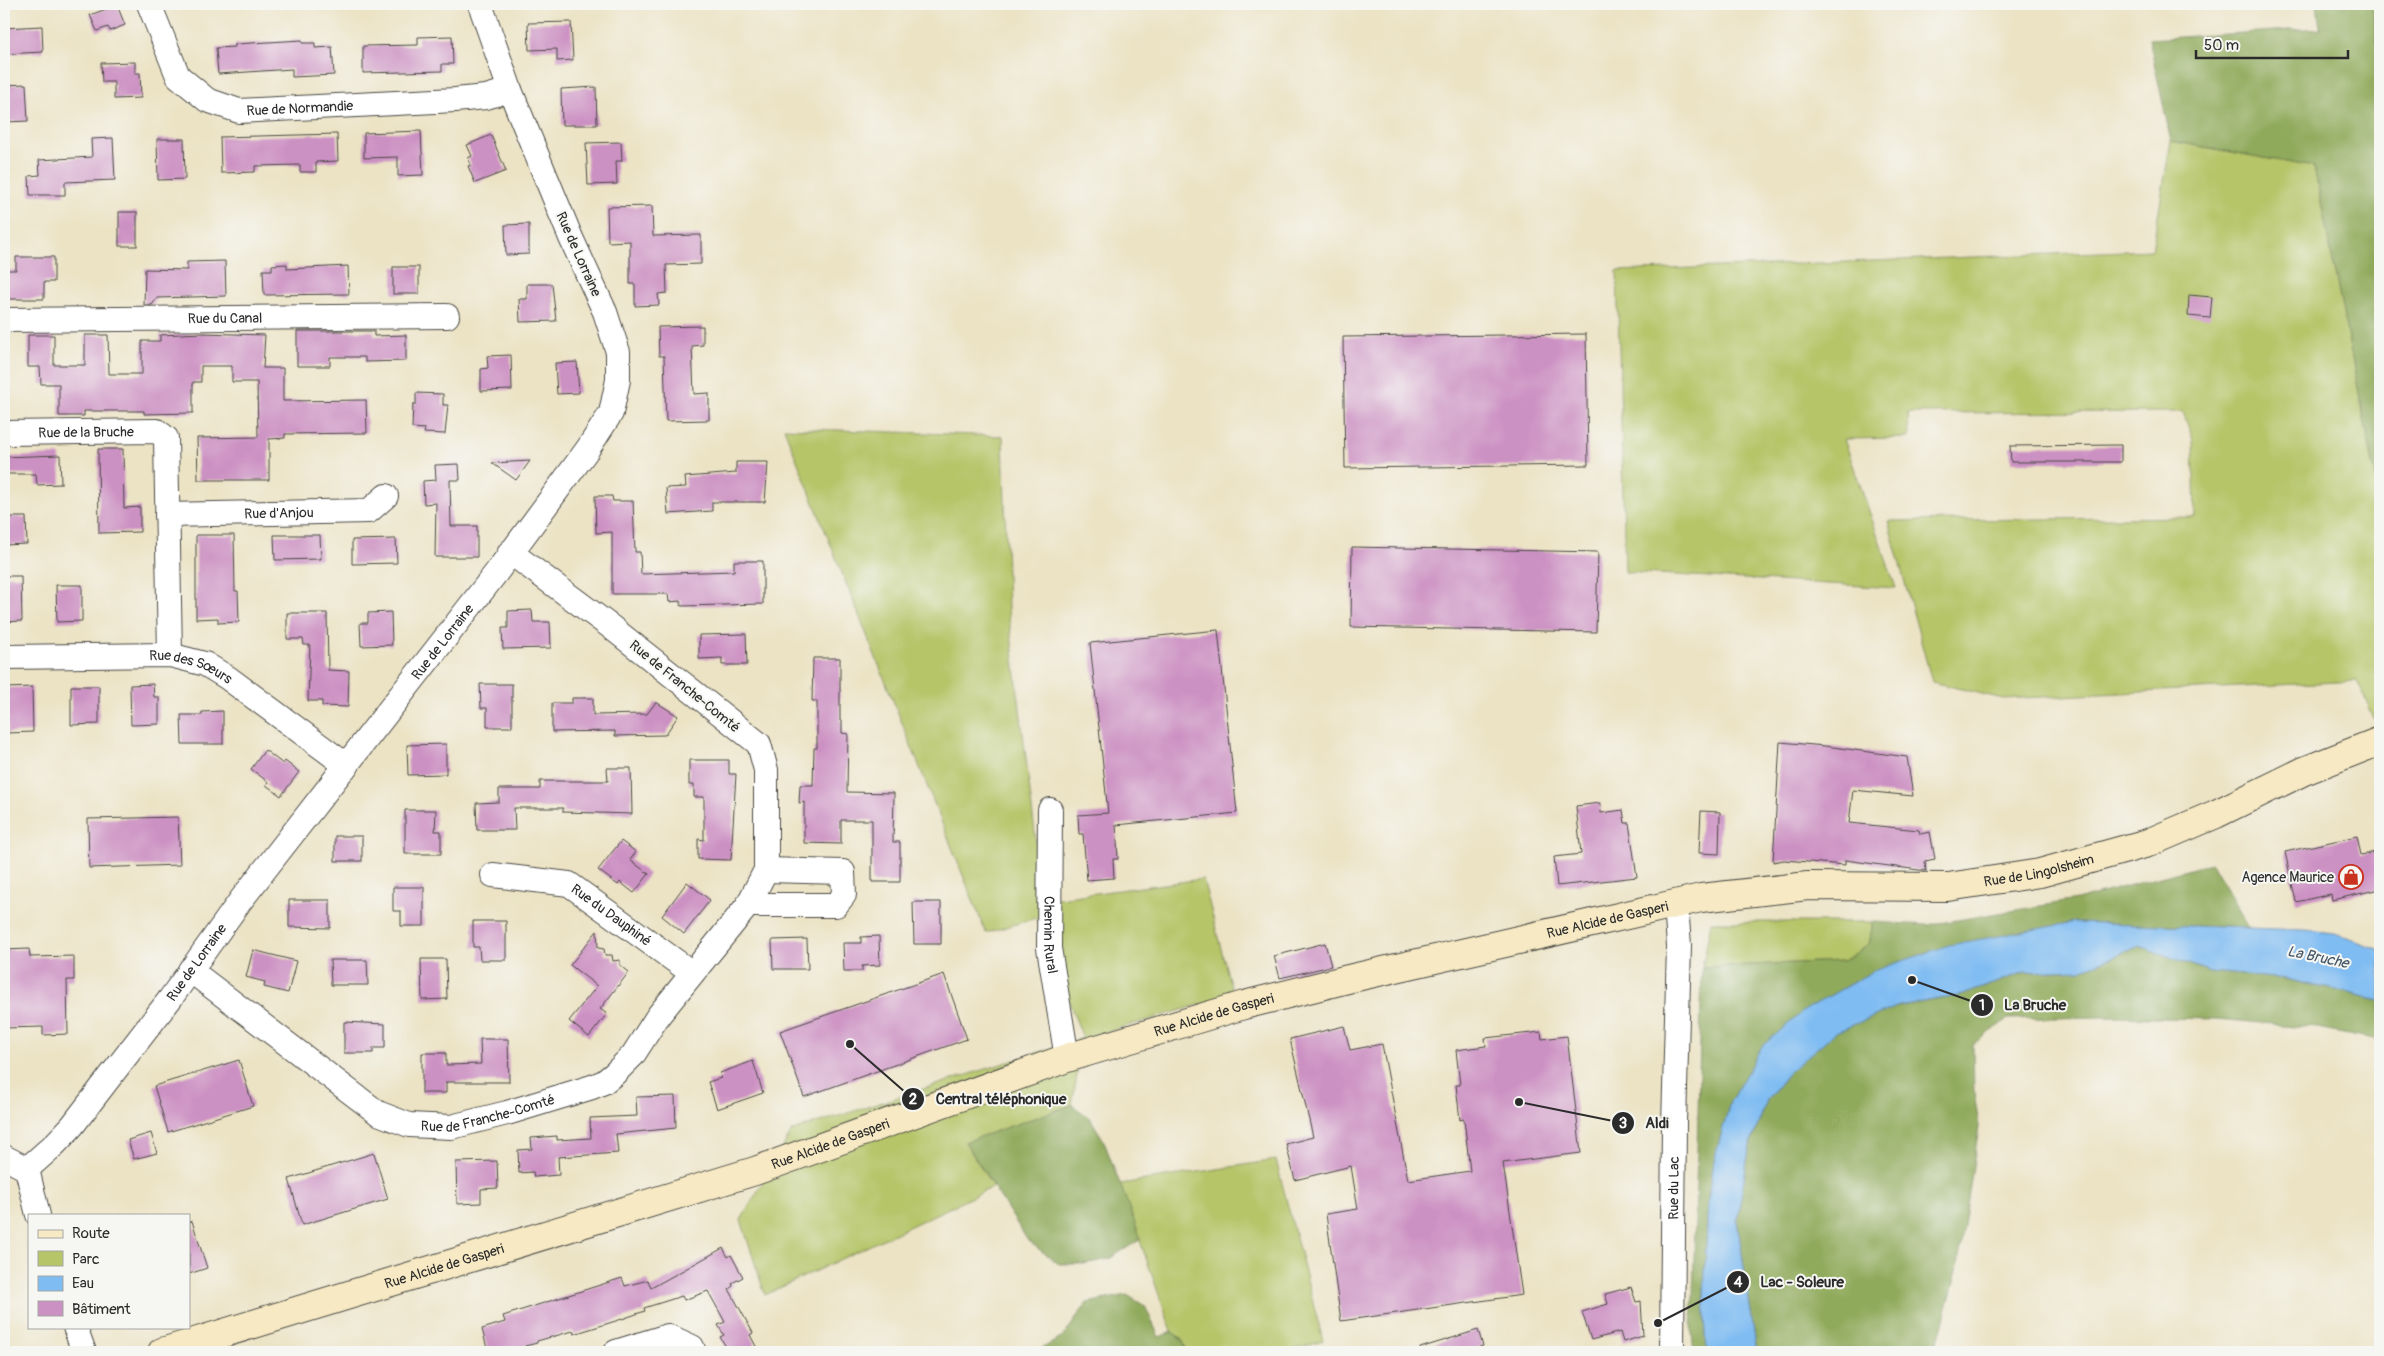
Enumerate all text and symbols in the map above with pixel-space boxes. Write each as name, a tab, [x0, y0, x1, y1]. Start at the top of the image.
scale bar	[2196, 28, 2349, 60]
text: 50 m	[2204, 36, 2239, 55]
street label: Rue de Normandie	[246, 97, 354, 120]
street label: Rue de Lorraine	[552, 209, 605, 299]
street label: Rue du Canal	[188, 310, 262, 327]
street label: Rue de la Bruche	[38, 423, 134, 442]
street label: Rue d'Anjou	[244, 504, 314, 522]
street label: Rue de Lorraine	[408, 601, 478, 683]
street label: Rue de Franche-Comté	[626, 637, 743, 736]
street label: Rue des Sœurs	[149, 647, 236, 688]
street label: Rue de Lingolsheim	[1982, 850, 2096, 890]
shop icon: Agence Maurice	[2338, 864, 2364, 890]
place label: Agence Maurice	[2241, 869, 2334, 886]
street label: Rue du Dauphiné	[568, 880, 655, 950]
street label: Chemin Rural	[1040, 896, 1061, 975]
street label: Rue Alcide de Gasperi	[1545, 898, 1670, 942]
street label: Rue de Lorraine	[163, 920, 230, 1005]
water label: La Bruche	[2286, 942, 2352, 974]
street label: Rue Alcide de Gasperi	[1152, 990, 1276, 1040]
callout: La Bruche	[1969, 990, 2076, 1020]
text: 1	[1979, 996, 1985, 1015]
text: La Bruche	[2004, 996, 2067, 1015]
callout: Central téléphonique	[900, 1084, 1076, 1114]
text: 2	[909, 1090, 917, 1109]
text: Central téléphonique	[936, 1090, 1067, 1109]
street label: Rue de Franche-Comté	[420, 1091, 557, 1136]
callout: Aldi	[1610, 1108, 1678, 1138]
text: 3	[1619, 1114, 1627, 1133]
text: Aldi	[1645, 1114, 1669, 1133]
street label: Rue Alcide de Gasperi	[769, 1115, 892, 1173]
street label: Rue du Lac	[1665, 1156, 1683, 1220]
legend	[28, 1214, 190, 1328]
text: Route	[72, 1224, 110, 1243]
street label: Rue Alcide de Gasperi	[382, 1240, 507, 1293]
text: Parc	[72, 1250, 100, 1269]
callout: Lac - Soleure	[1725, 1267, 1854, 1297]
text: 4	[1734, 1273, 1743, 1292]
text: Lac - Soleure	[1760, 1273, 1844, 1292]
text: Eau	[72, 1274, 94, 1293]
text: Bâtiment	[72, 1300, 132, 1319]

